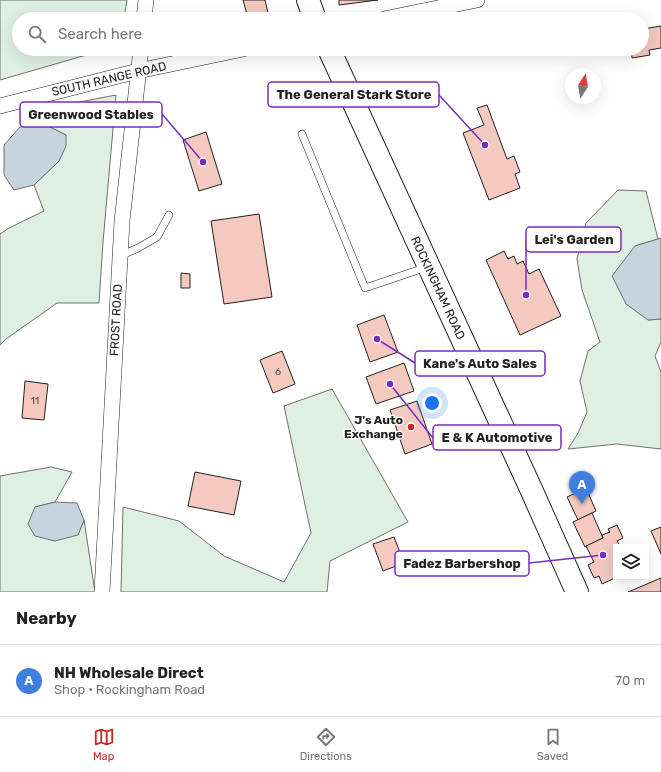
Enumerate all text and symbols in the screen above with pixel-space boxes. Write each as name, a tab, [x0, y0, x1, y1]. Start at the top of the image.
search box	[12, 12, 649, 56]
icon: search	[26, 23, 48, 45]
text: Search here	[58, 25, 142, 43]
street label: SOUTH RANGE ROAD	[50, 59, 168, 99]
north arrow	[565, 68, 601, 104]
callout: The General Stark Store	[268, 82, 439, 107]
text: The General Stark Store	[277, 87, 432, 102]
callout: Greenwood Stables	[20, 102, 162, 127]
text: Greenwood Stables	[28, 107, 154, 122]
callout: Lei's Garden	[526, 227, 621, 252]
text: Lei's Garden	[534, 232, 614, 247]
street label: ROCKINGHAM ROAD	[408, 234, 468, 342]
street label: FROST ROAD	[107, 284, 125, 356]
callout: Kane's Auto Sales	[415, 351, 545, 376]
text: Kane's Auto Sales	[423, 356, 537, 371]
house number: 6	[275, 366, 281, 378]
your location	[422, 393, 442, 413]
house number: 11	[31, 395, 39, 407]
place label: J's Auto Exchange	[344, 413, 403, 441]
marker: J's Auto Exchange	[406, 422, 416, 432]
callout: E & K Automotive	[433, 425, 561, 450]
text: E & K Automotive	[442, 430, 553, 445]
pin: A	[569, 471, 595, 504]
map controls	[613, 544, 649, 580]
button: layers	[613, 544, 649, 580]
callout: Fadez Barbershop	[395, 551, 529, 576]
text: Fadez Barbershop	[403, 556, 521, 571]
text: Nearby	[16, 608, 77, 628]
text: NH Wholesale Direct	[54, 664, 204, 682]
text: A	[24, 673, 34, 688]
text: 70 m	[615, 673, 645, 688]
text: Shop · Rockingham Road	[54, 682, 205, 697]
tab: Map	[93, 726, 115, 763]
tab: Directions	[300, 726, 352, 763]
tab: Saved	[537, 726, 568, 763]

